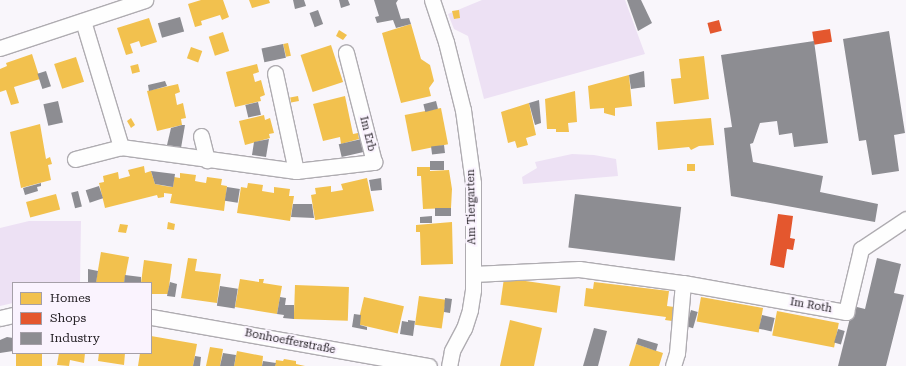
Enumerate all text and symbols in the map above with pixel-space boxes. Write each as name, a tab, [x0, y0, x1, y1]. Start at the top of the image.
street label: Im Erb	[356, 115, 378, 153]
street label: Am Tiergarten	[465, 169, 479, 245]
legend	[12, 282, 152, 354]
text: Homes	[50, 291, 90, 305]
street label: Im Roth	[789, 296, 833, 316]
text: Shops	[50, 311, 86, 325]
street label: Bonhoefferstraße	[244, 327, 336, 357]
text: Industry	[50, 331, 100, 345]

